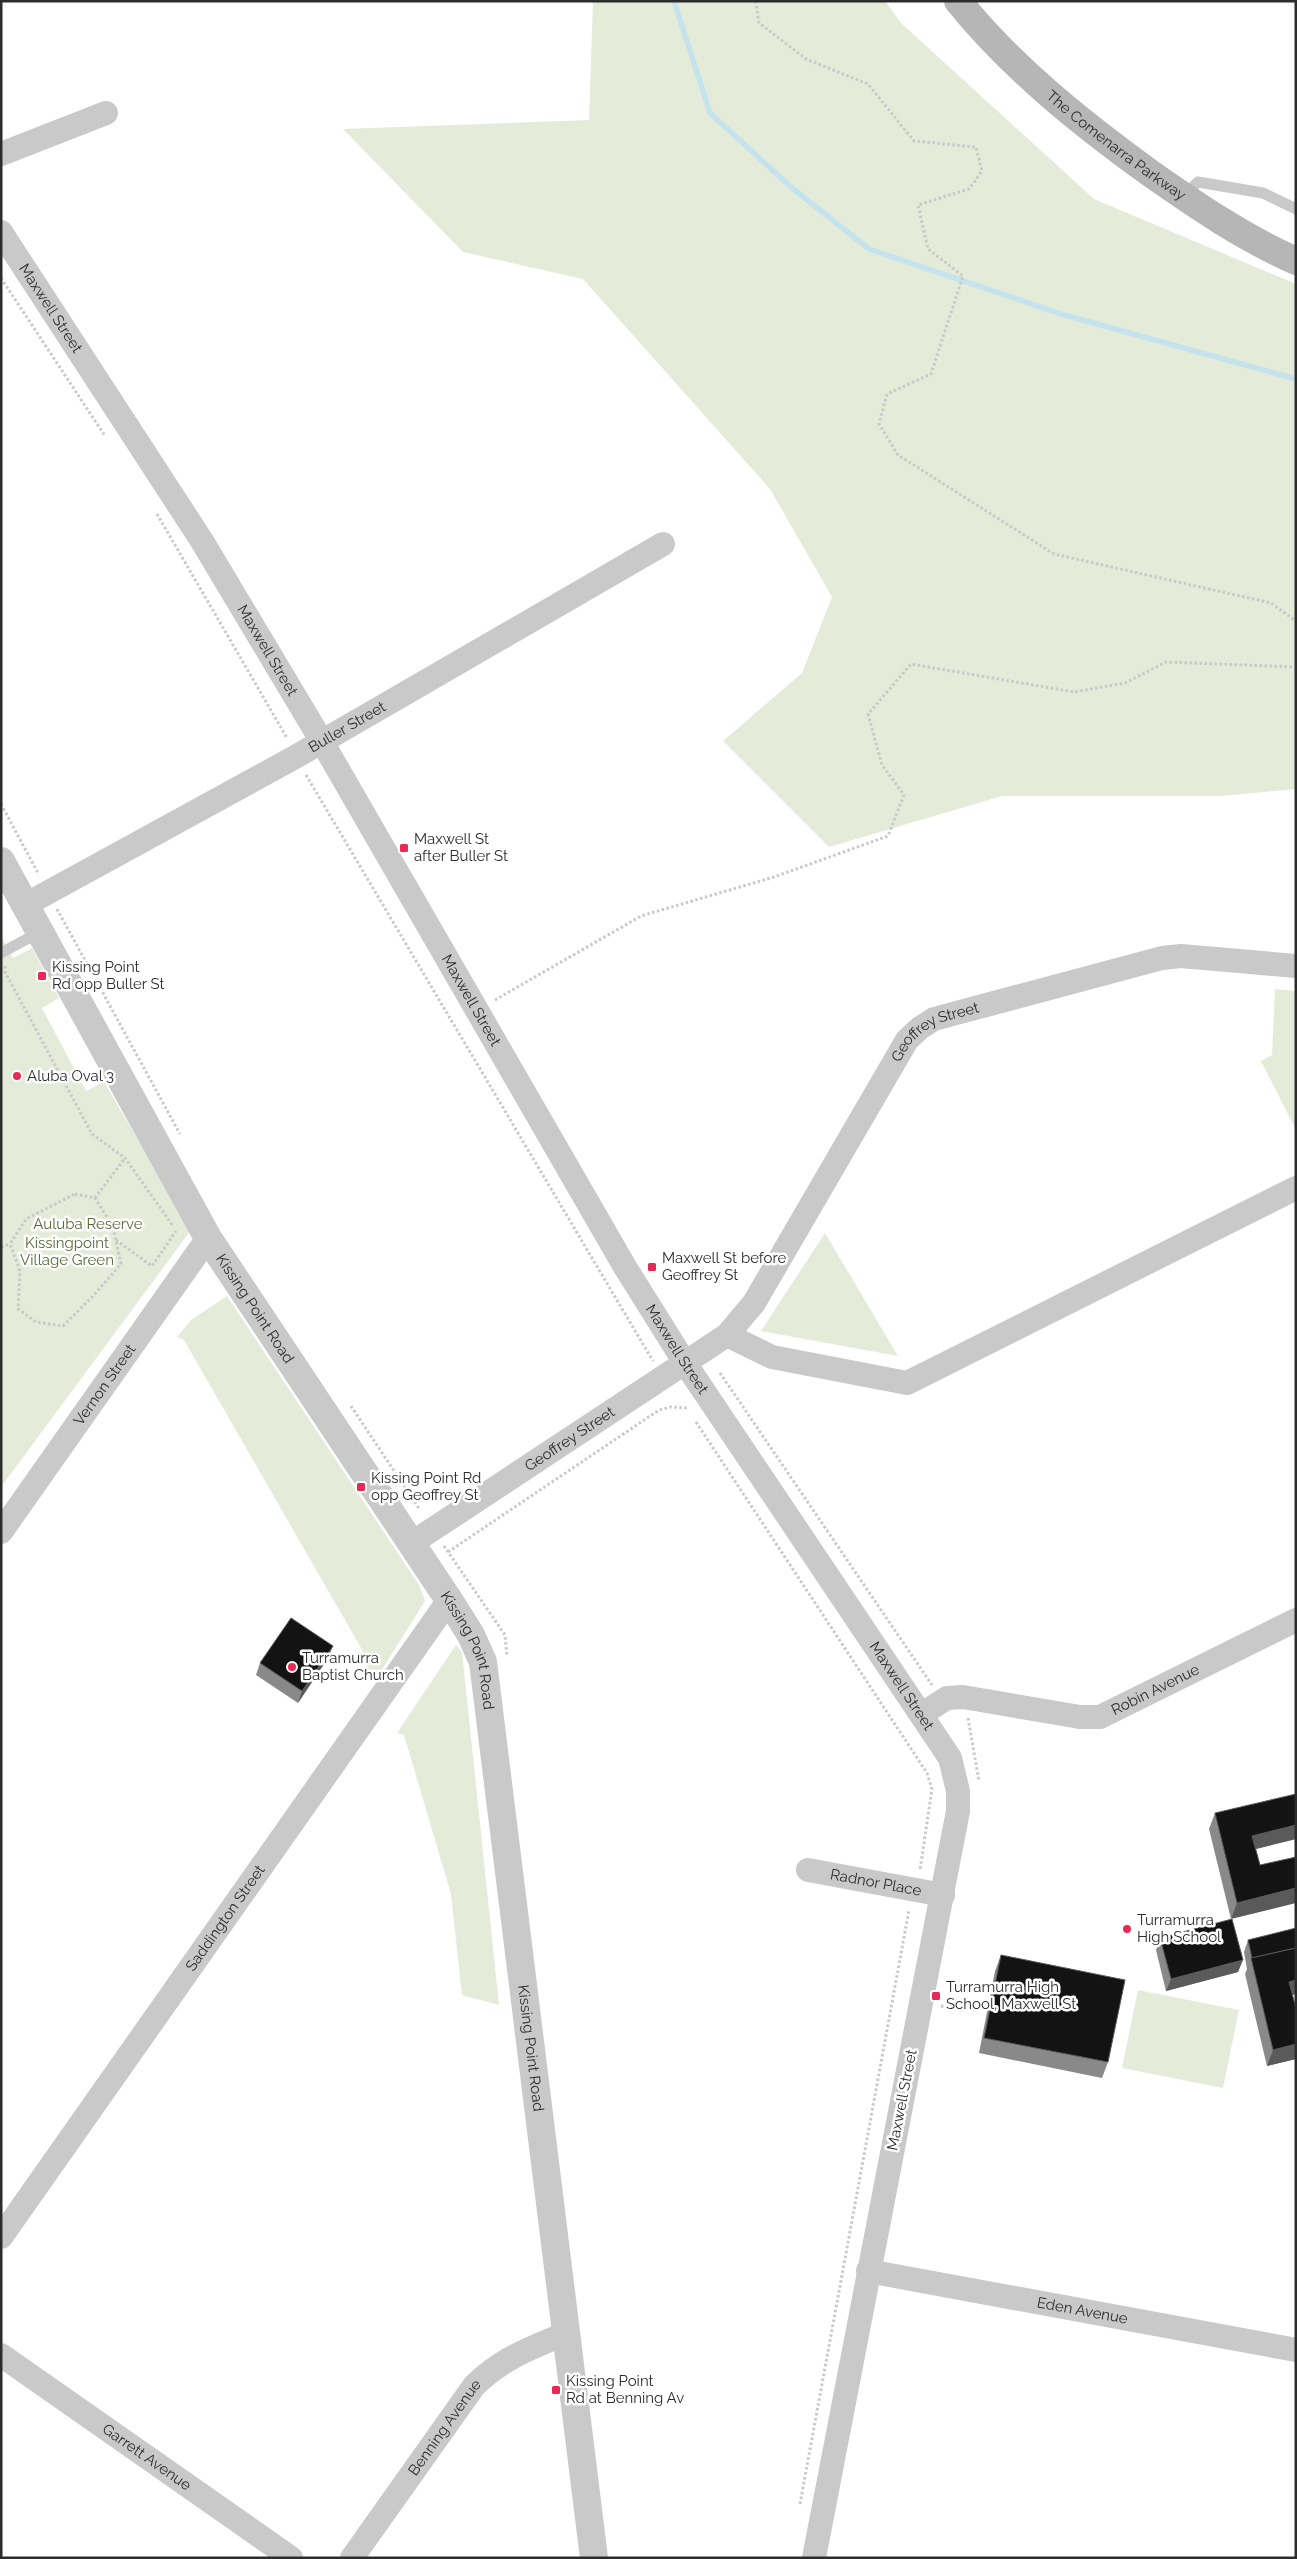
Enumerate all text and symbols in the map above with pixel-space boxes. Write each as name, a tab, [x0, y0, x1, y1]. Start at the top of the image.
street label: The Comenarra Parkway	[1043, 87, 1189, 204]
street label: Maxwell Street	[15, 260, 86, 356]
street label: Maxwell Street	[233, 602, 301, 699]
street label: Buller Street	[305, 698, 389, 756]
place label: Maxwell St after Buller St	[414, 830, 508, 865]
marker: Maxwell St after Buller St	[398, 842, 410, 854]
street label: Maxwell Street	[438, 951, 505, 1049]
place label: Kissing Point Rd opp Buller St	[52, 958, 165, 993]
marker: Kissing Point Rd opp Buller St	[36, 970, 48, 982]
street label: Geoffrey Street	[887, 998, 981, 1065]
place label: Aluba Oval 3	[27, 1067, 114, 1085]
marker: Aluba Oval 3	[11, 1070, 23, 1082]
park label: Auluba Reserve	[33, 1215, 143, 1233]
park label: Kissingpoint Village Green	[20, 1234, 114, 1269]
place label: Maxwell St before Geoffrey St	[662, 1249, 787, 1284]
street label: Kissing Point Road	[212, 1251, 298, 1367]
marker: Maxwell St before Geoffrey St	[646, 1261, 658, 1273]
street label: Maxwell Street	[642, 1301, 712, 1397]
street label: Vernon Street	[70, 1341, 139, 1429]
street label: Geoffrey Street	[521, 1403, 618, 1475]
place label: Kissing Point Rd opp Geoffrey St	[371, 1469, 481, 1504]
marker: Kissing Point Rd opp Geoffrey St	[355, 1481, 367, 1493]
street label: Kissing Point Road	[437, 1588, 498, 1711]
street label: Maxwell Street	[866, 1638, 938, 1734]
place label: Turramurra Baptist Church	[302, 1649, 404, 1684]
street label: Robin Avenue	[1108, 1660, 1202, 1719]
marker: Turramurra Baptist Church	[286, 1661, 298, 1673]
street label: Saddington Street	[182, 1862, 269, 1974]
street label: Radnor Place	[829, 1865, 923, 1900]
place label: Turramurra High School	[1137, 1911, 1222, 1946]
marker: Turramurra High School	[1121, 1923, 1133, 1935]
place label: Turramurra High School, Maxwell St	[946, 1978, 1076, 2013]
street label: Kissing Point Road	[514, 1984, 548, 2113]
marker: Turramurra High School, Maxwell St	[930, 1990, 942, 2002]
street label: Maxwell Street	[883, 2048, 921, 2152]
street label: Eden Avenue	[1036, 2293, 1129, 2328]
place label: Kissing Point Rd at Benning Av	[566, 2372, 684, 2407]
street label: Benning Avenue	[404, 2375, 485, 2479]
marker: Kissing Point Rd at Benning Av	[550, 2384, 562, 2396]
street label: Garrett Avenue	[99, 2420, 195, 2494]

